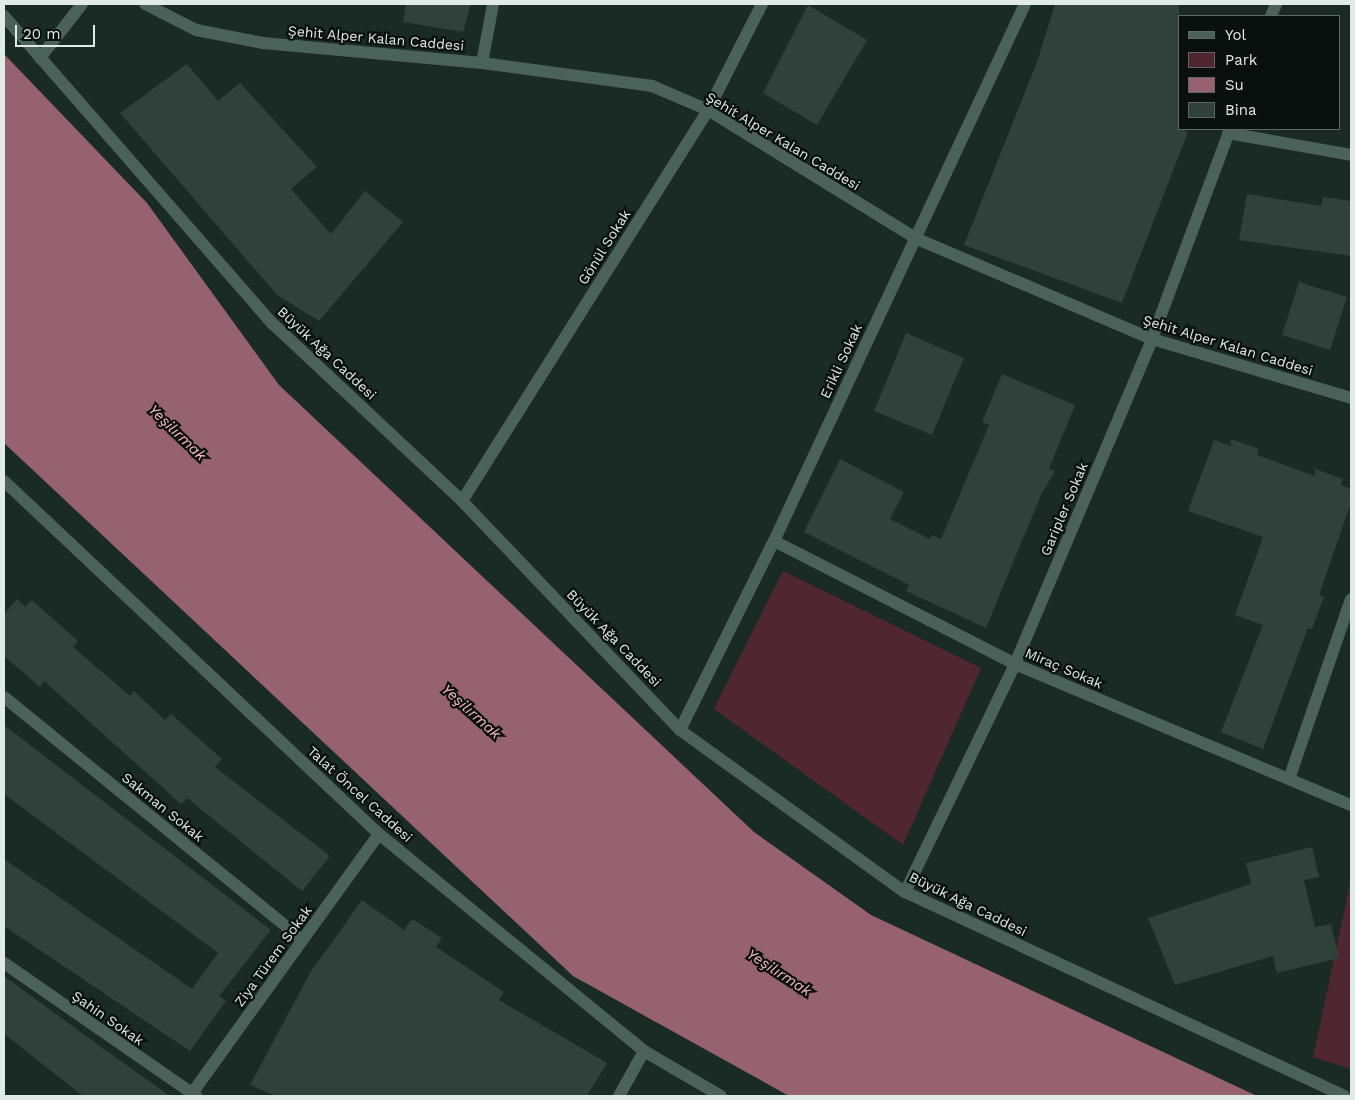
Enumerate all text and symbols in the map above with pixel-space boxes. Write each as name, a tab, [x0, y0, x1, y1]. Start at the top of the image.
scale bar	[18, 15, 98, 47]
legend	[1178, 15, 1340, 130]
street label: Şehit Alper Kalan Caddesi	[287, 22, 465, 54]
text: 20 m	[23, 25, 61, 43]
text: Yol	[1225, 26, 1246, 44]
text: Park	[1225, 51, 1257, 69]
text: Su	[1225, 76, 1244, 94]
street label: Şehit Alper Kalan Caddesi	[702, 88, 864, 194]
text: Bina	[1225, 101, 1257, 119]
street label: Gönül Sokak	[574, 206, 634, 288]
street label: Büyük Ağa Caddesi	[274, 303, 380, 403]
street label: Şehit Alper Kalan Caddesi	[1141, 311, 1315, 379]
street label: Erikli Sokak	[816, 321, 866, 401]
water label: Yeşilırmak	[144, 401, 210, 465]
street label: Garipler Sokak	[1037, 460, 1091, 558]
street label: Büyük Ağa Caddesi	[563, 585, 665, 691]
street label: Miraç Sokak	[1023, 644, 1105, 692]
water label: Yeşilırmak	[438, 681, 504, 743]
street label: Talat Öncel Caddesi	[304, 742, 416, 846]
street label: Sakman Sokak	[119, 769, 207, 845]
street label: Büyük Ağa Caddesi	[906, 868, 1030, 940]
street label: Ziya Türem Sokak	[231, 902, 315, 1010]
water label: Yeşilırmak	[743, 945, 815, 1001]
street label: Şahin Sokak	[69, 987, 147, 1049]

